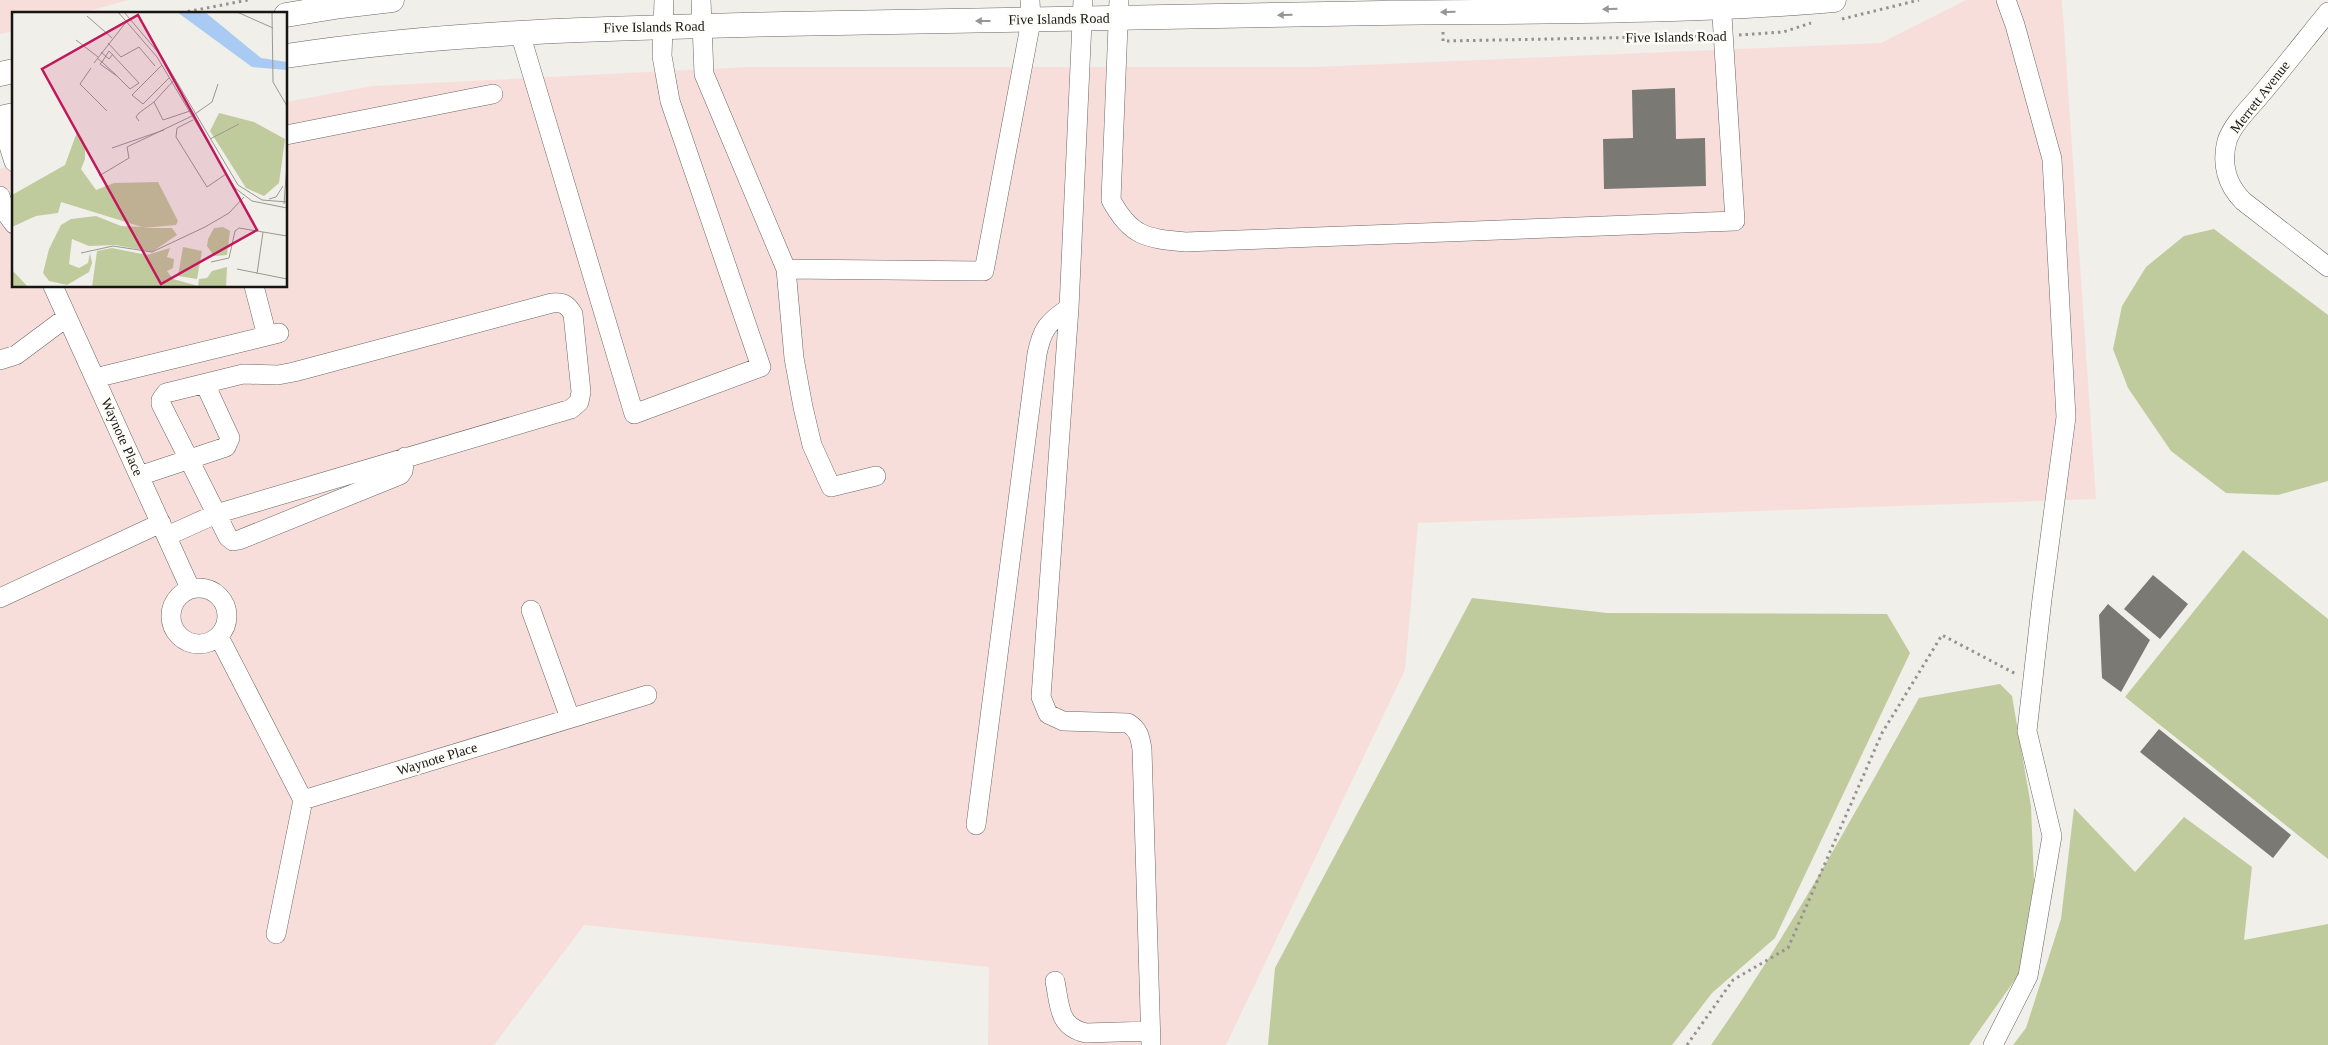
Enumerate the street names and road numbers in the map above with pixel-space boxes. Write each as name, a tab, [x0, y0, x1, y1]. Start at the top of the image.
street label: Five Islands Road	[1008, 11, 1110, 27]
street label: Five Islands Road	[603, 19, 705, 35]
street label: Five Islands Road	[1625, 29, 1727, 45]
street label: Merrett Avenue	[2227, 58, 2293, 136]
street label: Waynote Place	[98, 396, 146, 478]
street label: Waynote Place	[395, 740, 479, 778]

